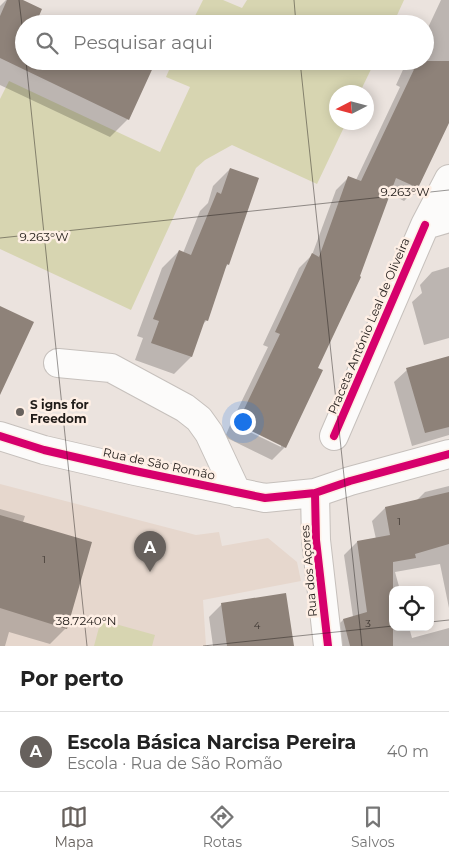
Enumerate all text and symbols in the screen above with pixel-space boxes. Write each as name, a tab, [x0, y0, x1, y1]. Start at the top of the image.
search box	[15, 15, 434, 70]
icon: search	[33, 29, 61, 57]
text: Pesquisar aqui	[73, 31, 213, 54]
north arrow	[329, 85, 374, 130]
text: 9.263°W	[380, 184, 430, 199]
text: 9.263°W	[19, 229, 69, 244]
street label: Praceta António Leal de Oliveira	[324, 235, 413, 416]
place label: S igns for Freedom	[30, 397, 89, 426]
marker: S igns for Freedom	[14, 406, 26, 418]
your location	[230, 409, 256, 435]
street label: Rua de São Romão	[102, 444, 217, 483]
house number: 1	[397, 515, 401, 528]
street label: Rua dos Açores	[297, 524, 320, 618]
pin: A	[134, 531, 166, 572]
house number: 1	[42, 553, 46, 566]
map controls	[389, 586, 434, 631]
button: locate	[389, 586, 434, 631]
text: 38.7240°N	[55, 613, 117, 628]
house number: 3	[365, 617, 371, 630]
house number: 4	[254, 619, 261, 632]
text: Por perto	[20, 666, 124, 691]
text: Escola Básica Narcisa Pereira	[67, 731, 356, 754]
text: A	[30, 742, 42, 761]
text: 40 m	[387, 742, 429, 761]
text: Escola · Rua de São Romão	[67, 754, 283, 773]
tab: Mapa	[54, 803, 94, 851]
tab: Rotas	[203, 803, 242, 851]
tab: Salvos	[351, 803, 395, 851]

